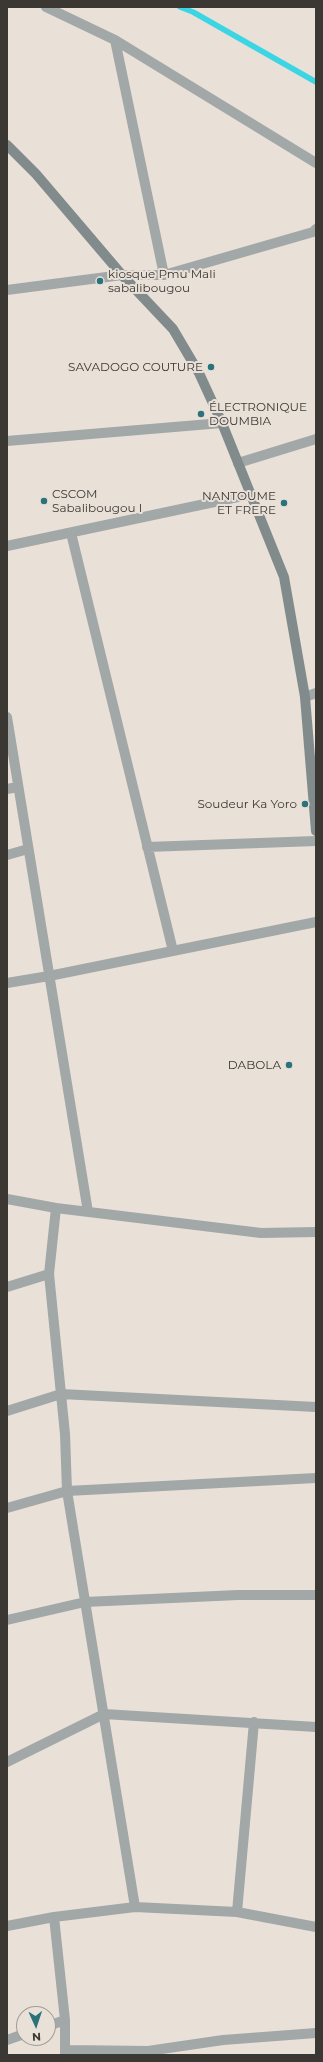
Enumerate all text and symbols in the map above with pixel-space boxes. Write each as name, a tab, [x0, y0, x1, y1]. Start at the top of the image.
place label: kiosque Pmu Mali sabalibougou	[108, 267, 216, 295]
marker: kiosque Pmu Mali sabalibougou	[95, 276, 105, 286]
place label: SAVADOGO COUTURE	[68, 360, 203, 374]
marker: SAVADOGO COUTURE	[206, 362, 216, 372]
place label: ÉLECTRONIQUE DOUMBIA	[209, 400, 307, 428]
marker: ÉLECTRONIQUE DOUMBIA	[196, 409, 206, 419]
place label: CSCOM Sabalibougou I	[52, 487, 142, 515]
place label: NANTOUME ET FRERE	[202, 489, 276, 517]
marker: CSCOM Sabalibougou I	[39, 496, 49, 506]
marker: NANTOUME ET FRERE	[279, 498, 289, 508]
place label: Soudeur Ka Yoro	[197, 797, 297, 811]
marker: Soudeur Ka Yoro	[300, 799, 310, 809]
place label: DABOLA	[228, 1058, 281, 1072]
marker: DABOLA	[284, 1060, 294, 1070]
north arrow	[16, 2006, 56, 2046]
text: N	[32, 2030, 41, 2044]

